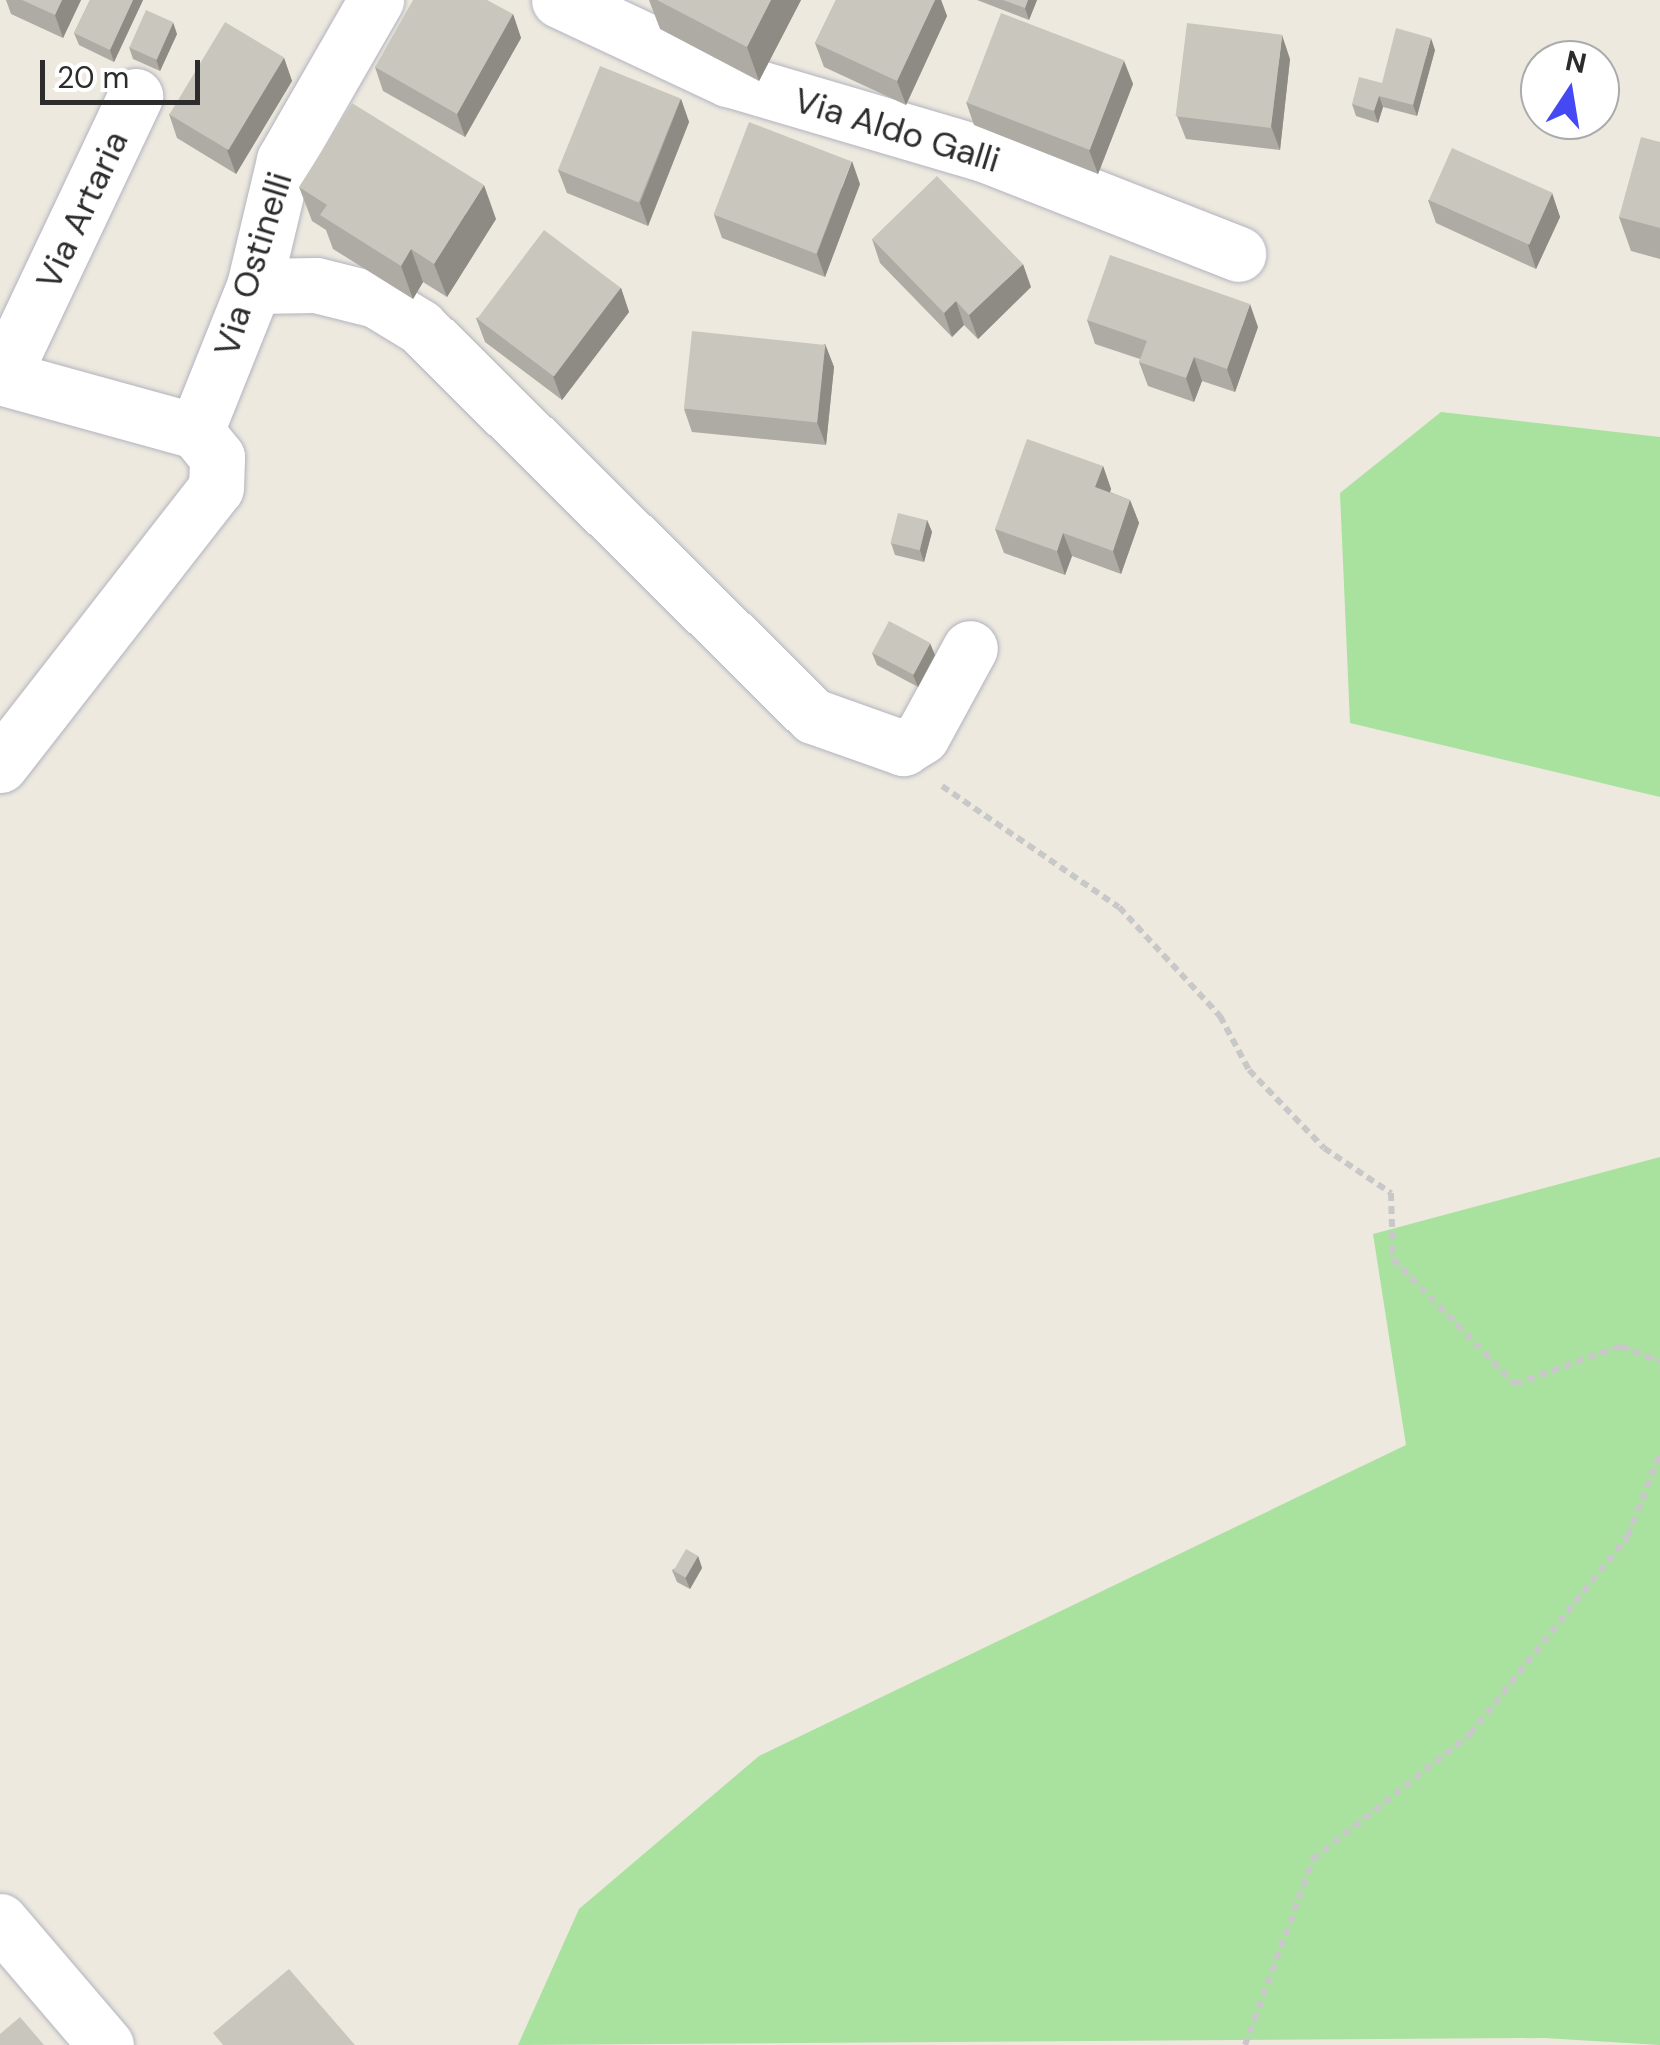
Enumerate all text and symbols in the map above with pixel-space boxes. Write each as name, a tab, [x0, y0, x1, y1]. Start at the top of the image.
scale bar	[45, 40, 205, 102]
north arrow	[1520, 40, 1620, 140]
text: N	[1562, 42, 1590, 82]
text: 20 m	[57, 58, 129, 97]
street label: Via Aldo Galli	[789, 79, 1005, 181]
street label: Via Artaria	[27, 124, 137, 296]
street label: Via Ostinelli	[205, 167, 301, 361]

